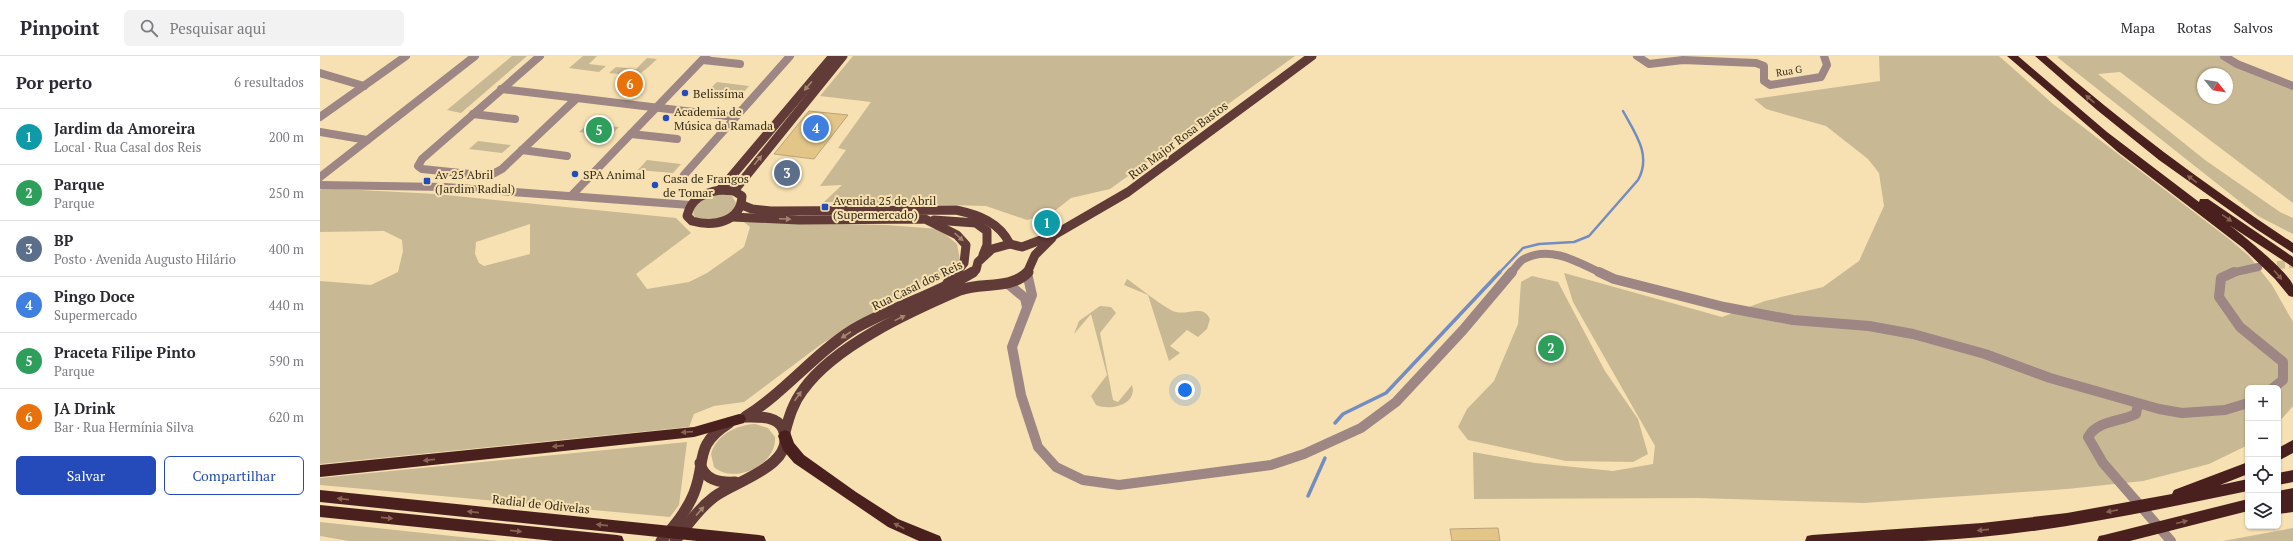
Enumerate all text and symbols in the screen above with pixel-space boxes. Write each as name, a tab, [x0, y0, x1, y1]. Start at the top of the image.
search box	[124, 10, 404, 46]
text: Pinpoint	[20, 15, 100, 40]
icon: search	[138, 17, 160, 39]
text: Pesquisar aqui	[170, 18, 266, 38]
text: Mapa	[2121, 18, 2155, 37]
text: Rotas	[2177, 18, 2212, 37]
text: Salvos	[2234, 18, 2273, 37]
street label: Rua G	[1775, 62, 1803, 79]
north arrow	[2197, 68, 2233, 104]
pin: 6	[617, 69, 643, 99]
text: Por perto	[16, 71, 92, 94]
text: 6 resultados	[234, 73, 304, 91]
one-way arrow	[804, 81, 813, 91]
place label: Belissíma	[693, 86, 744, 101]
marker: Belissíma	[680, 88, 690, 98]
one-way arrow	[2085, 95, 2094, 104]
street label: Rua Major Rosa Bastos	[1125, 98, 1231, 182]
place label: Academia de Música da Ramada	[674, 104, 773, 133]
marker: Academia de Música da Ramada	[661, 113, 671, 123]
pin: 4	[803, 113, 829, 143]
pin: 5	[586, 115, 612, 145]
text: Jardim da Amoreira	[54, 118, 195, 138]
text: 1	[25, 128, 33, 146]
text: 200 m	[269, 128, 304, 146]
text: Local · Rua Casal dos Reis	[54, 138, 201, 156]
one-way arrow	[753, 155, 762, 166]
pin: 3	[774, 158, 800, 188]
place label: Av 25 Abril (Jardim Radial)	[435, 167, 515, 196]
place label: SPA Animal	[583, 167, 646, 182]
marker: SPA Animal	[570, 169, 580, 179]
place label: Casa de Frangos de Tomar	[663, 171, 749, 200]
text: Parque	[54, 174, 105, 194]
one-way arrow	[2187, 175, 2198, 183]
marker: Av 25 Abril (Jardim Radial)	[422, 176, 432, 186]
marker: Casa de Frangos de Tomar	[650, 180, 660, 190]
text: 2	[25, 184, 33, 202]
text: 250 m	[269, 184, 304, 202]
place label: Avenida 25 de Abril (Supermercado)	[833, 193, 937, 222]
text: Parque	[54, 194, 94, 212]
marker: Avenida 25 de Abril (Supermercado)	[820, 202, 830, 212]
pin: 1	[1034, 208, 1060, 238]
one-way arrow	[2222, 214, 2232, 222]
one-way arrow	[779, 216, 792, 222]
text: BP	[54, 230, 73, 250]
one-way arrow	[954, 233, 964, 242]
text: 3	[25, 240, 33, 258]
text: 400 m	[269, 240, 304, 258]
text: Posto · Avenida Augusto Hilário	[54, 250, 236, 268]
street label: Rua Casal dos Reis	[869, 257, 965, 313]
one-way arrow	[2273, 270, 2282, 279]
text: Pingo Doce	[54, 286, 135, 306]
text: 4	[25, 296, 33, 314]
text: 440 m	[269, 296, 304, 314]
text: Supermercado	[54, 306, 137, 324]
one-way arrow	[895, 315, 906, 322]
one-way arrow	[841, 331, 852, 339]
pin: 2	[1538, 333, 1564, 363]
text: Praceta Filipe Pinto	[54, 342, 196, 362]
text: 5	[25, 352, 33, 370]
text: 590 m	[269, 352, 304, 370]
text: Parque	[54, 362, 94, 380]
your location	[1175, 380, 1195, 400]
map controls	[2245, 385, 2281, 529]
button: +	[2245, 385, 2281, 421]
one-way arrow	[794, 391, 802, 401]
text: JA Drink	[54, 398, 115, 418]
text: 6	[25, 408, 33, 426]
text: 620 m	[269, 408, 304, 426]
text: Bar · Rua Hermínia Silva	[54, 418, 194, 436]
button: −	[2245, 421, 2281, 457]
one-way arrow	[681, 429, 693, 436]
one-way arrow	[552, 443, 564, 449]
button: Salvar	[16, 456, 156, 495]
button: Compartilhar	[164, 456, 304, 495]
one-way arrow	[423, 457, 435, 463]
button: locate	[2245, 457, 2281, 493]
street label: Radial de Odivelas	[491, 491, 591, 517]
button: layers	[2245, 493, 2281, 529]
one-way arrow	[337, 495, 349, 502]
one-way arrow	[695, 506, 704, 515]
one-way arrow	[2105, 508, 2118, 514]
one-way arrow	[466, 509, 479, 515]
one-way arrow	[381, 515, 393, 521]
one-way arrow	[2176, 519, 2189, 525]
one-way arrow	[596, 522, 608, 528]
one-way arrow	[893, 523, 905, 529]
one-way arrow	[1977, 527, 1989, 533]
one-way arrow	[510, 528, 522, 534]

